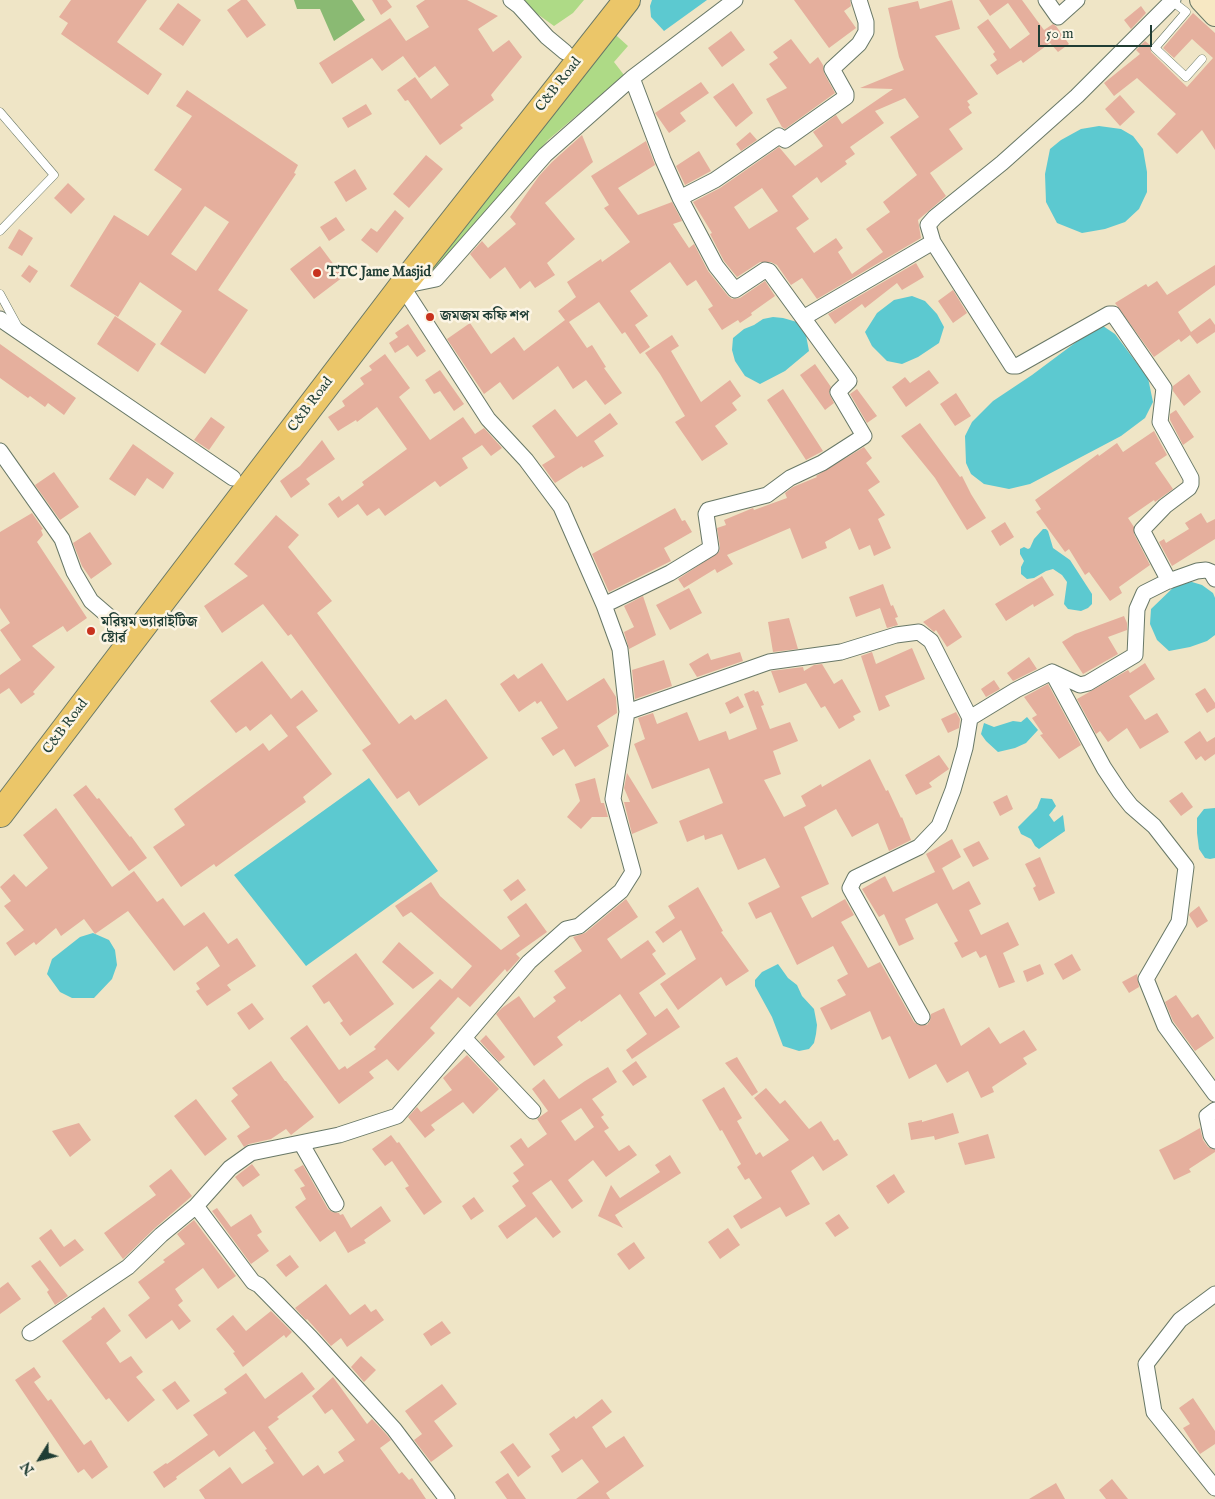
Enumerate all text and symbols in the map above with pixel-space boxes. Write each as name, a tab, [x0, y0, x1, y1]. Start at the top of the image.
scale bar	[1040, 15, 1154, 47]
text: 50 m	[1046, 24, 1074, 43]
street label: C&B Road	[533, 54, 585, 116]
place label: TTC Jame Masjid	[327, 265, 431, 281]
marker: TTC Jame Masjid	[311, 267, 323, 279]
place label: জমজম কফি শপ	[440, 309, 529, 325]
marker: জমজম কফি শপ	[424, 311, 436, 323]
street label: C&B Road	[285, 374, 337, 436]
place label: মরিয়ম ভ্যারাইটিজ ষ্টোর্র	[101, 615, 197, 648]
marker: মরিয়ম ভ্যারাইটিজ ষ্টোর্র	[85, 625, 97, 637]
street label: C&B Road	[40, 696, 92, 758]
north arrow	[15, 1434, 65, 1484]
text: N	[17, 1458, 39, 1478]

